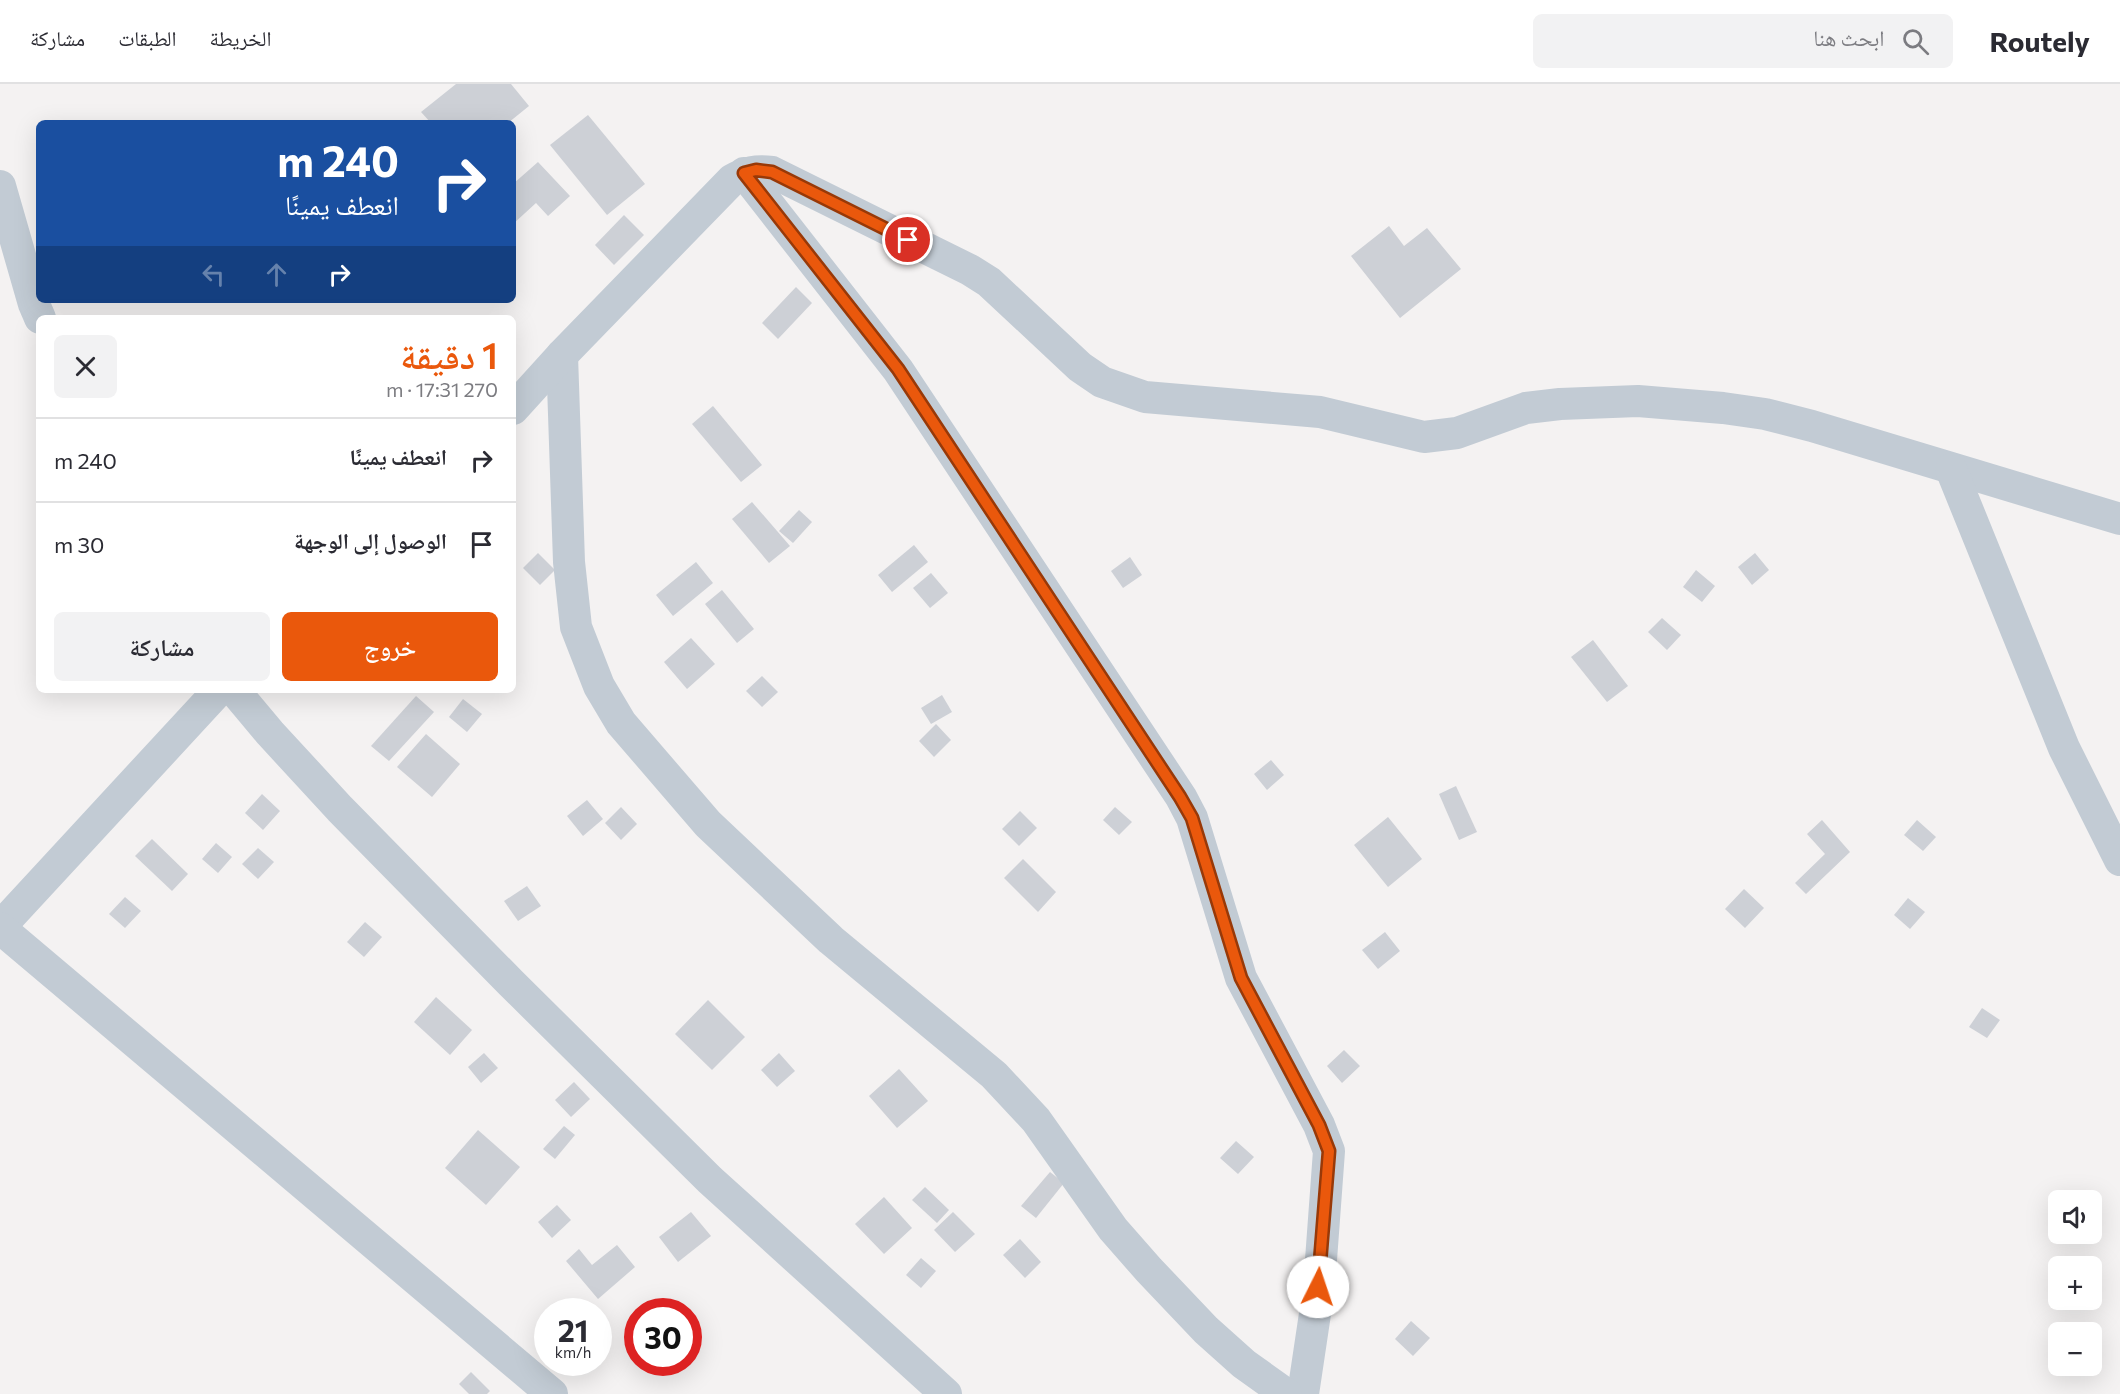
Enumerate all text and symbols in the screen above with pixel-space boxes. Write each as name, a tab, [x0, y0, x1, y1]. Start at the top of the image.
search box	[1533, 14, 1953, 68]
text: ابحث هنا	[1813, 24, 1884, 51]
text: Routely	[1989, 24, 2090, 58]
text: مشاركة	[30, 25, 85, 50]
text: الطبقات	[118, 25, 177, 50]
text: الخريطة	[210, 25, 271, 50]
icon: search	[1899, 25, 1932, 58]
text: 240 m	[277, 134, 399, 186]
icon: right	[420, 144, 498, 222]
text: انعطف يمينًا	[285, 188, 399, 221]
pin	[882, 214, 933, 265]
icon: arrive	[891, 223, 924, 256]
icon: left	[197, 258, 230, 291]
icon: ahead	[260, 258, 293, 291]
icon: right	[323, 258, 356, 291]
text: 1 دقيقة	[400, 332, 498, 376]
button: close	[54, 335, 117, 398]
text: 270 m · 17:31	[386, 377, 498, 401]
text: انعطف يمينًا	[349, 443, 447, 470]
icon: right	[465, 444, 498, 477]
text: 240 m	[54, 447, 117, 474]
text: الوصول إلى الوجهة	[294, 527, 447, 554]
icon: arrive	[465, 528, 498, 561]
text: 30 m	[54, 531, 104, 558]
button: مشاركة	[54, 612, 270, 681]
button: خروج	[282, 612, 498, 681]
map controls	[2048, 1190, 2102, 1376]
button: sound	[2048, 1190, 2102, 1244]
position arrow	[1286, 1255, 1350, 1319]
button: +	[2048, 1256, 2102, 1310]
speed limit sign: 30	[624, 1298, 702, 1376]
text: 21	[558, 1311, 588, 1348]
button: −	[2048, 1322, 2102, 1376]
text: km/h	[555, 1343, 591, 1361]

